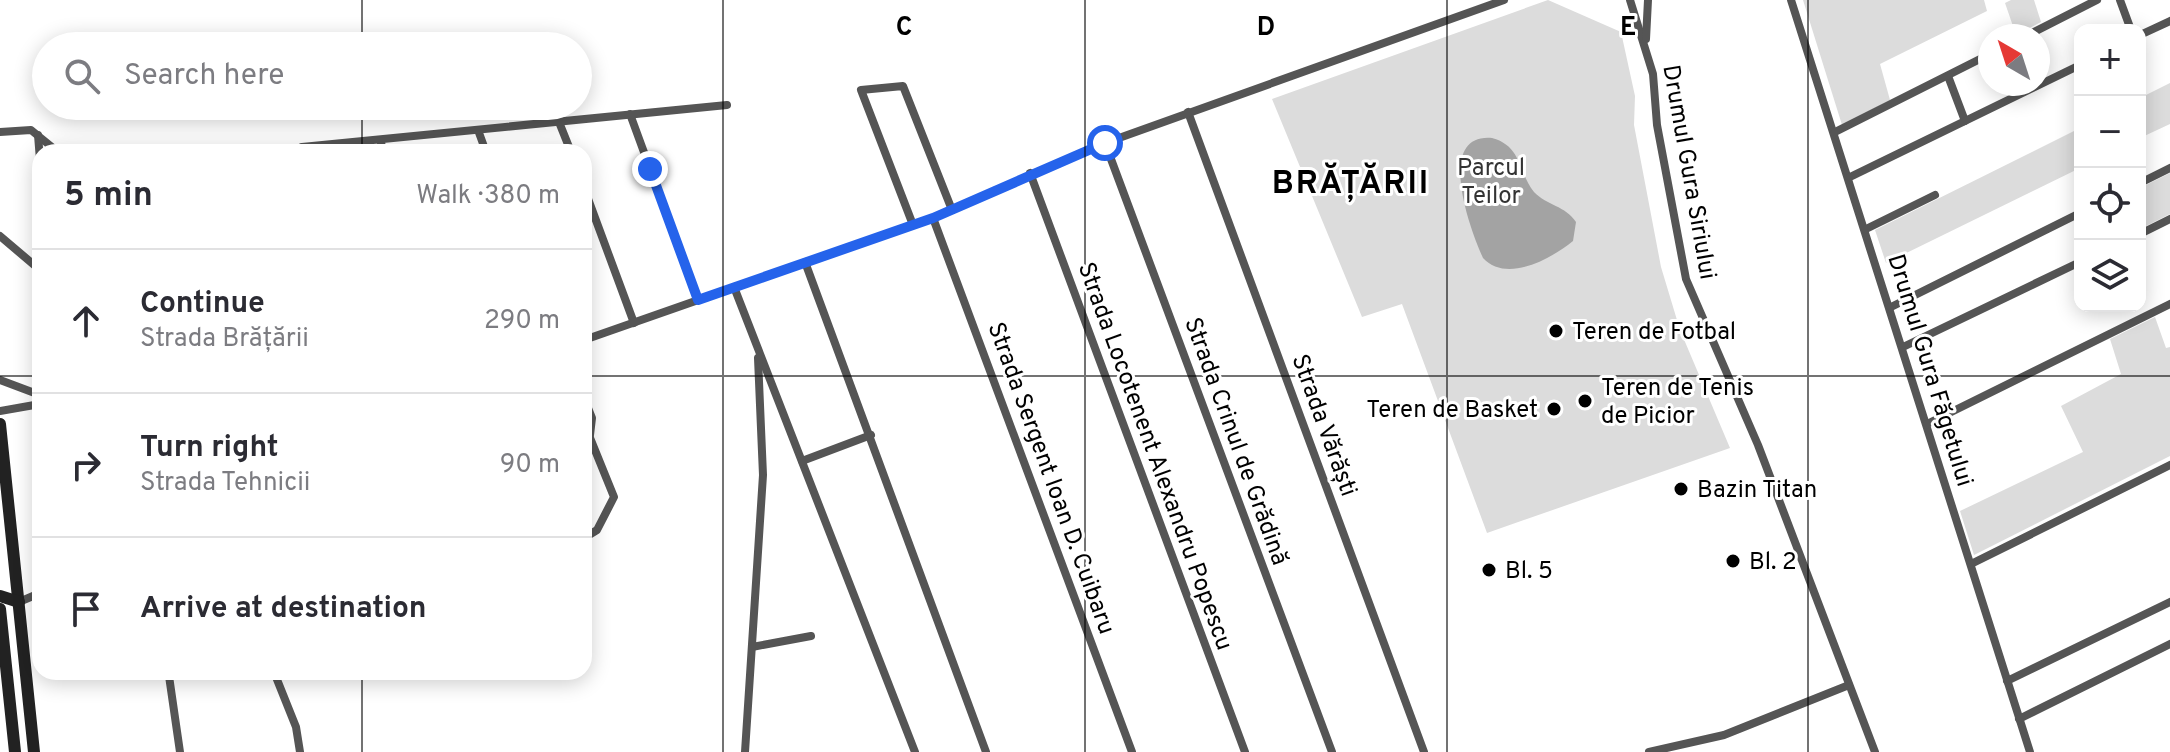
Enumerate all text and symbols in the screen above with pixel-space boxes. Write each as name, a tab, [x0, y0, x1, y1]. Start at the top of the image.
text: C	[896, 12, 912, 45]
text: D	[1257, 12, 1275, 45]
text: E	[1620, 12, 1636, 45]
north arrow	[1978, 24, 2050, 96]
map controls	[2074, 24, 2146, 312]
button: +	[2074, 24, 2146, 96]
search box	[32, 32, 592, 120]
icon: search	[60, 54, 104, 98]
text: Search here	[124, 58, 284, 95]
street label: Drumul Gura Siriului	[1654, 63, 1722, 282]
button: −	[2074, 96, 2146, 168]
route start	[1087, 125, 1123, 161]
route end	[632, 151, 668, 187]
park label: Parcul Teilor	[1457, 154, 1525, 212]
district label: BRĂȚĂRII	[1272, 162, 1430, 205]
button: locate	[2074, 168, 2146, 240]
text: 5 min	[64, 175, 153, 218]
text: Walk · 380 m	[416, 180, 560, 213]
button: layers	[2074, 240, 2146, 312]
street label: Drumul Gura Făgetului	[1879, 251, 1979, 490]
street label: Strada Locotenent Alexandru Popescu	[1070, 259, 1238, 655]
text: Continue	[140, 286, 265, 323]
icon: ahead	[64, 299, 108, 343]
text: 290 m	[484, 305, 560, 338]
street label: Strada Crinul de Grădină	[1176, 314, 1294, 570]
place label: Teren de Fotbal	[1572, 318, 1736, 348]
street label: Strada Sergent Ioan D. Cuibaru	[980, 319, 1121, 639]
marker: Teren de Fotbal	[1547, 322, 1565, 340]
text: Strada Brățării	[140, 323, 309, 356]
street label: Strada Vărăști	[1284, 351, 1363, 501]
place label: Teren de Tenis de Picior	[1601, 374, 1754, 432]
marker: Teren de Tenis de Picior	[1576, 392, 1594, 410]
place label: Teren de Basket	[1366, 396, 1538, 426]
marker: Teren de Basket	[1545, 400, 1563, 418]
text: Turn right	[140, 430, 278, 467]
icon: right	[64, 443, 108, 487]
text: 90 m	[500, 449, 560, 482]
text: Strada Tehnicii	[140, 467, 310, 500]
place label: Bazin Titan	[1697, 476, 1817, 506]
marker: Bazin Titan	[1672, 480, 1690, 498]
place label: Bl. 2	[1749, 548, 1797, 578]
marker: Bl. 2	[1724, 552, 1742, 570]
place label: Bl. 5	[1505, 557, 1553, 587]
marker: Bl. 5	[1480, 561, 1498, 579]
icon: arrive	[64, 587, 108, 631]
text: Arrive at destination	[140, 591, 426, 628]

